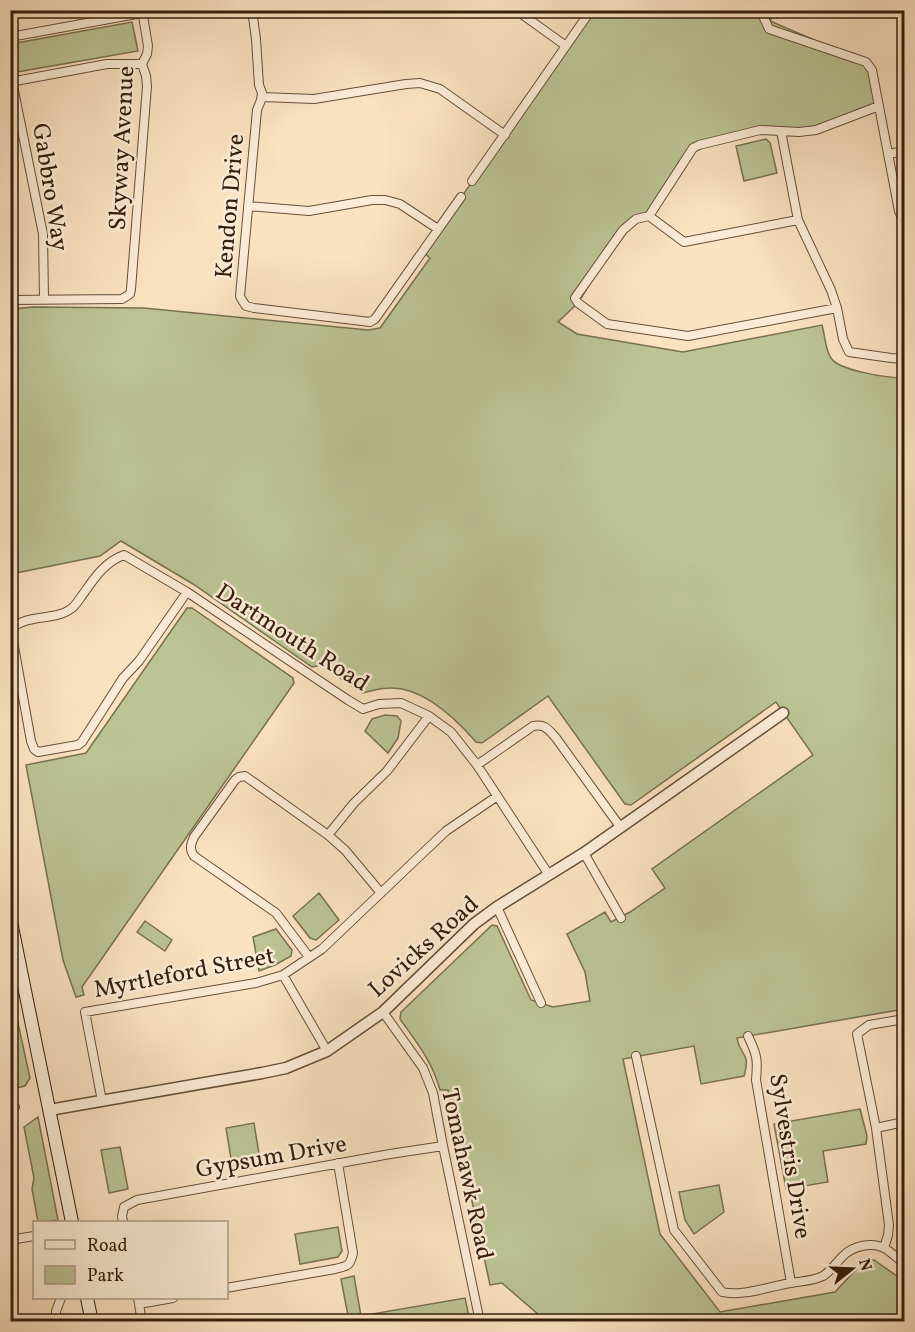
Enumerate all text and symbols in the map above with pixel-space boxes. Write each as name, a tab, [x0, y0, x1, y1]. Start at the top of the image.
street label: Skyway Avenue	[102, 65, 144, 231]
street label: Gabbro Way	[22, 121, 76, 254]
street label: Kendon Drive	[208, 132, 254, 280]
street label: Dartmouth Road	[208, 576, 375, 701]
street label: Lovicks Road	[362, 889, 487, 1006]
street label: Myrtleford Street	[91, 940, 278, 1008]
street label: Sylvestris Drive	[759, 1071, 819, 1241]
street label: Tomahawk Road	[431, 1086, 501, 1263]
street label: Gypsum Drive	[193, 1128, 350, 1188]
legend	[33, 1221, 228, 1299]
text: Road	[87, 1234, 128, 1259]
north arrow	[822, 1239, 882, 1299]
text: N	[852, 1256, 877, 1274]
text: Park	[87, 1264, 124, 1289]

